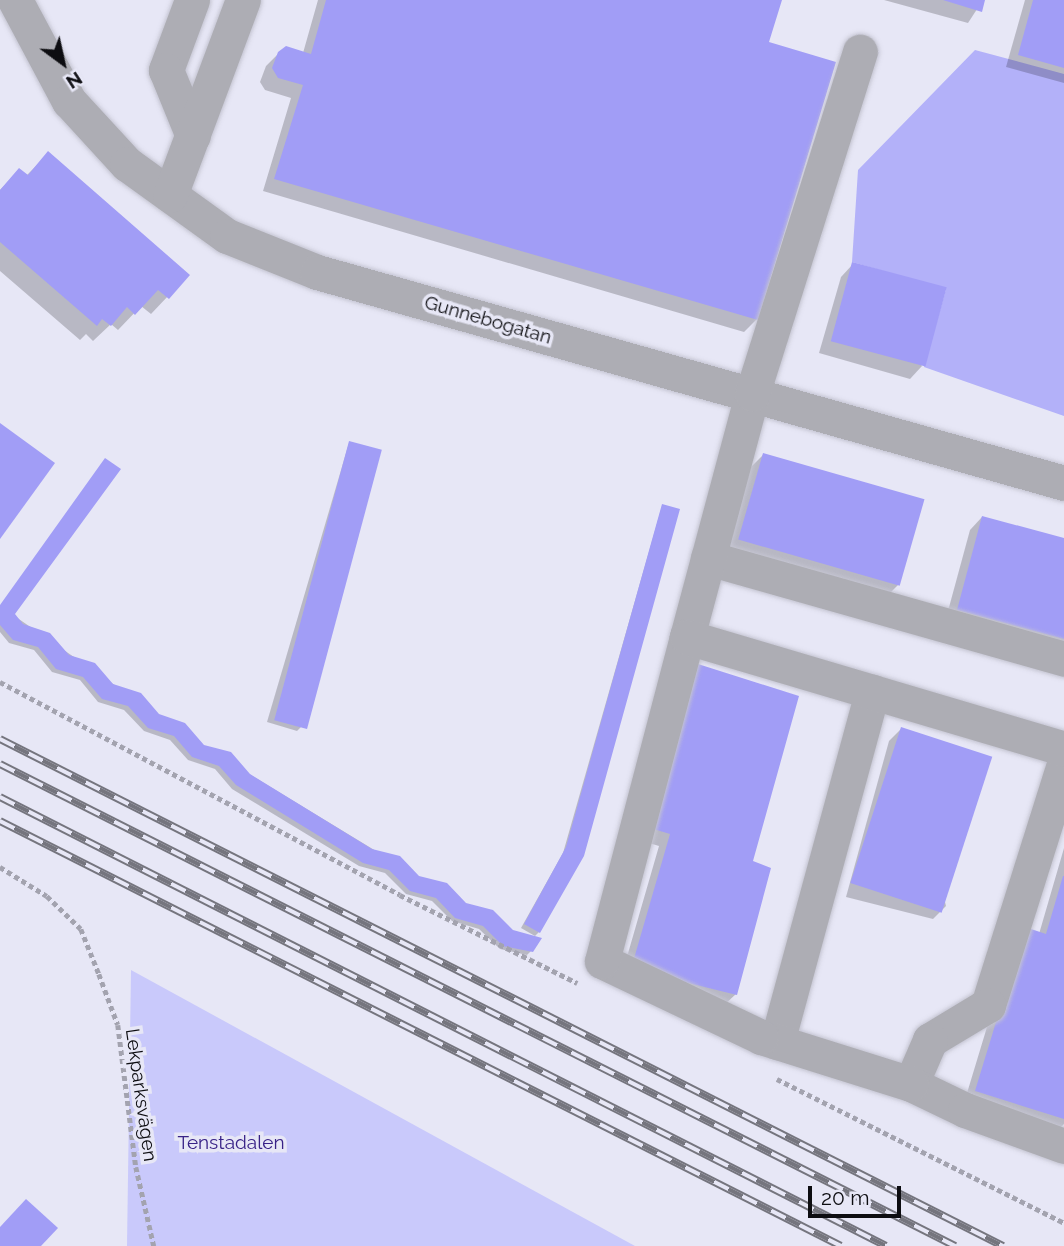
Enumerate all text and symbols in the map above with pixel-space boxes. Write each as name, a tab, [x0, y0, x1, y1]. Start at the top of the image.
north arrow	[28, 28, 98, 98]
text: N	[62, 67, 87, 94]
street label: Gunnebogatan	[422, 291, 554, 349]
street label: Lekparksvägen	[120, 1027, 162, 1163]
park label: Tenstadalen	[177, 1132, 285, 1154]
scale bar	[812, 1172, 905, 1216]
text: 20 m	[821, 1185, 869, 1210]

